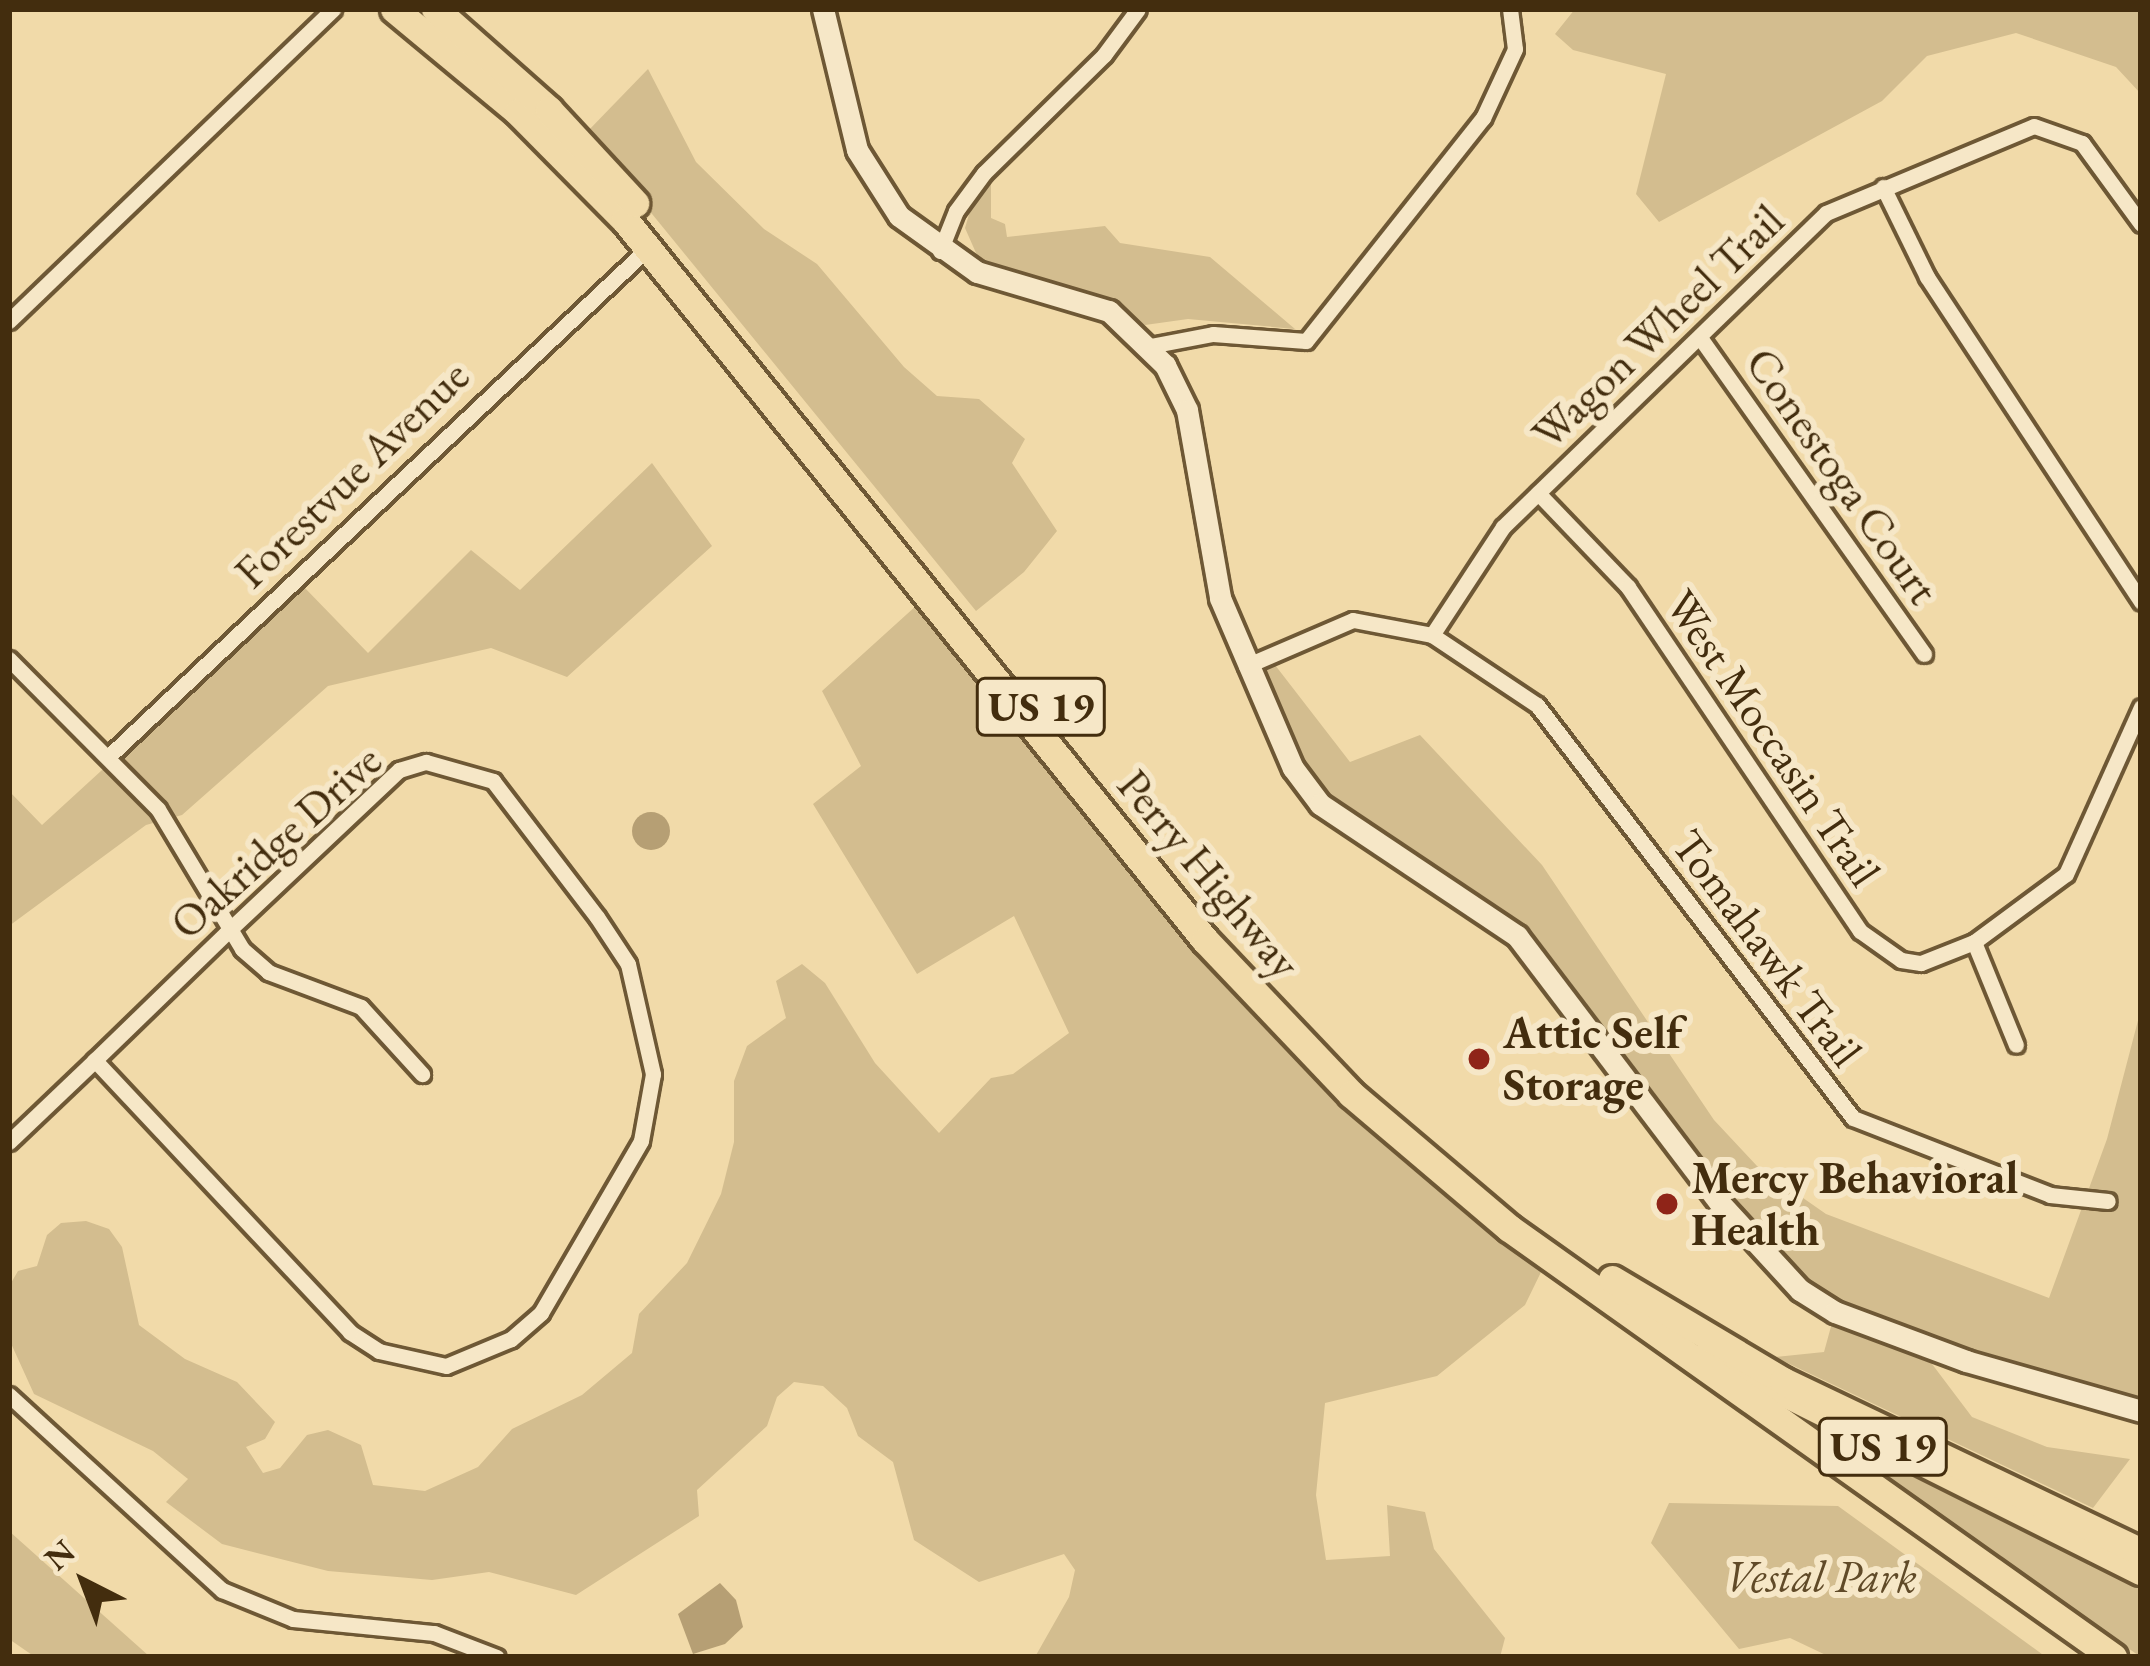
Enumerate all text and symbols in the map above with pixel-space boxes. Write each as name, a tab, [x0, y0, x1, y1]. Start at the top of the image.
street label: Wagon Wheel Trail	[1521, 193, 1795, 461]
street label: Conestoga Court	[1734, 338, 1950, 614]
street label: Forestvue Avenue	[224, 349, 480, 599]
street label: West Moccasin Trail	[1654, 580, 1892, 896]
road number: US 19	[975, 671, 1107, 743]
street label: Oakridge Drive	[160, 733, 392, 951]
street label: Perry Highway	[1106, 759, 1312, 989]
street label: Tomahawk Trail	[1660, 819, 1874, 1077]
place label: Attic Self Storage	[1503, 1006, 1682, 1112]
marker: Attic Self Storage	[1466, 1046, 1492, 1072]
place label: Mercy Behavioral Health	[1691, 1151, 2018, 1257]
marker: Mercy Behavioral Health	[1654, 1191, 1680, 1217]
road number: US 19	[1817, 1411, 1949, 1483]
north arrow	[24, 1522, 144, 1642]
text: N	[35, 1530, 84, 1580]
park label: Vestal Park	[1725, 1550, 1917, 1604]

